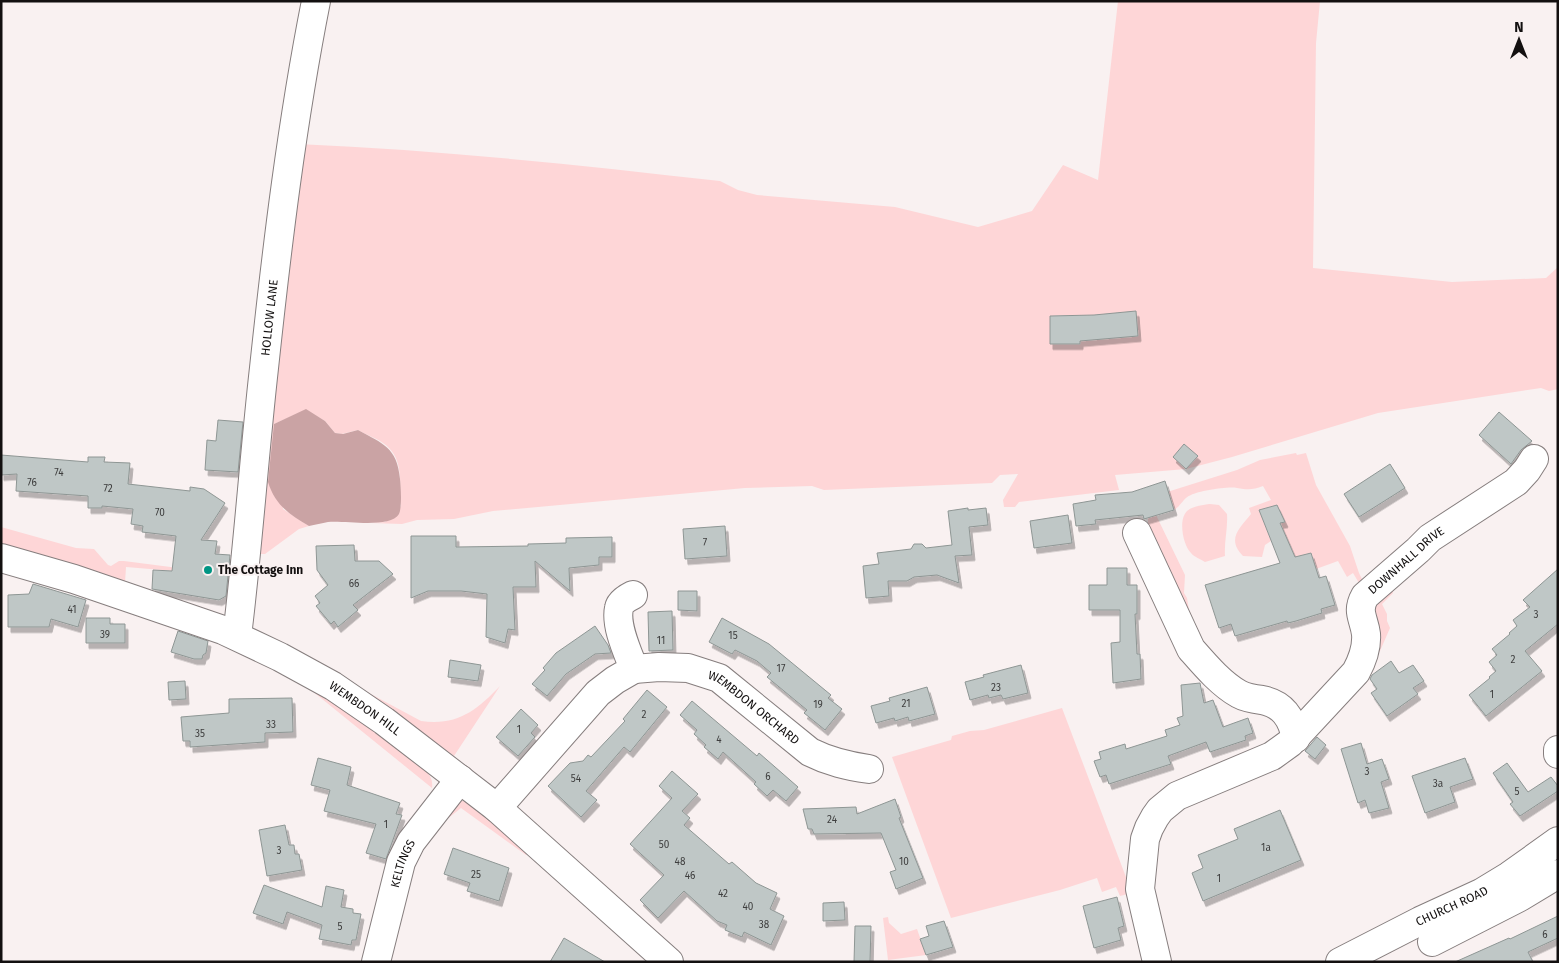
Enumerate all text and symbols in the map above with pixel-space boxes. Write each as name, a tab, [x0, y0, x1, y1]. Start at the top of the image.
north arrow	[1494, 15, 1544, 65]
text: N	[1514, 19, 1524, 36]
street label: HOLLOW LANE	[258, 279, 281, 357]
house number: 74	[54, 467, 64, 479]
house number: 76	[27, 477, 37, 489]
house number: 72	[103, 483, 113, 495]
house number: 70	[155, 507, 165, 519]
street label: DOWNHALL DRIVE	[1365, 524, 1447, 597]
house number: 7	[703, 537, 708, 549]
place label: The Cottage Inn	[218, 563, 303, 577]
marker: The Cottage Inn	[202, 564, 214, 576]
house number: 66	[349, 578, 359, 590]
house number: 41	[67, 604, 77, 616]
house number: 3	[1534, 609, 1539, 621]
house number: 39	[100, 629, 110, 641]
house number: 15	[728, 630, 738, 642]
house number: 11	[657, 635, 665, 647]
house number: 2	[1511, 654, 1516, 666]
house number: 17	[777, 663, 786, 675]
street label: WEMBDON ORCHARD	[706, 668, 803, 748]
street label: WEMBDON HILL	[327, 679, 404, 738]
house number: 23	[991, 682, 1001, 694]
house number: 1	[1490, 689, 1494, 701]
house number: 21	[901, 698, 911, 710]
house number: 19	[813, 699, 823, 711]
house number: 2	[642, 709, 647, 721]
house number: 33	[266, 719, 276, 731]
house number: 1	[517, 724, 521, 736]
house number: 35	[195, 728, 205, 740]
house number: 4	[716, 734, 722, 746]
house number: 3	[1365, 766, 1370, 778]
house number: 6	[765, 771, 771, 783]
house number: 54	[571, 773, 582, 785]
house number: 3a	[1433, 778, 1443, 790]
house number: 5	[1514, 786, 1520, 798]
house number: 24	[827, 814, 838, 826]
house number: 1	[384, 819, 388, 831]
street label: KELTINGS	[388, 837, 418, 889]
house number: 50	[659, 839, 670, 851]
house number: 1a	[1261, 842, 1271, 854]
house number: 3	[277, 845, 282, 857]
house number: 48	[675, 856, 686, 868]
house number: 10	[899, 856, 909, 868]
house number: 25	[471, 869, 481, 881]
house number: 46	[685, 870, 695, 882]
house number: 1	[1217, 873, 1221, 885]
street label: CHURCH ROAD	[1413, 883, 1491, 929]
house number: 42	[718, 888, 728, 900]
house number: 40	[743, 901, 754, 913]
house number: 38	[759, 919, 770, 931]
house number: 5	[337, 921, 343, 933]
house number: 6	[1542, 929, 1548, 941]

